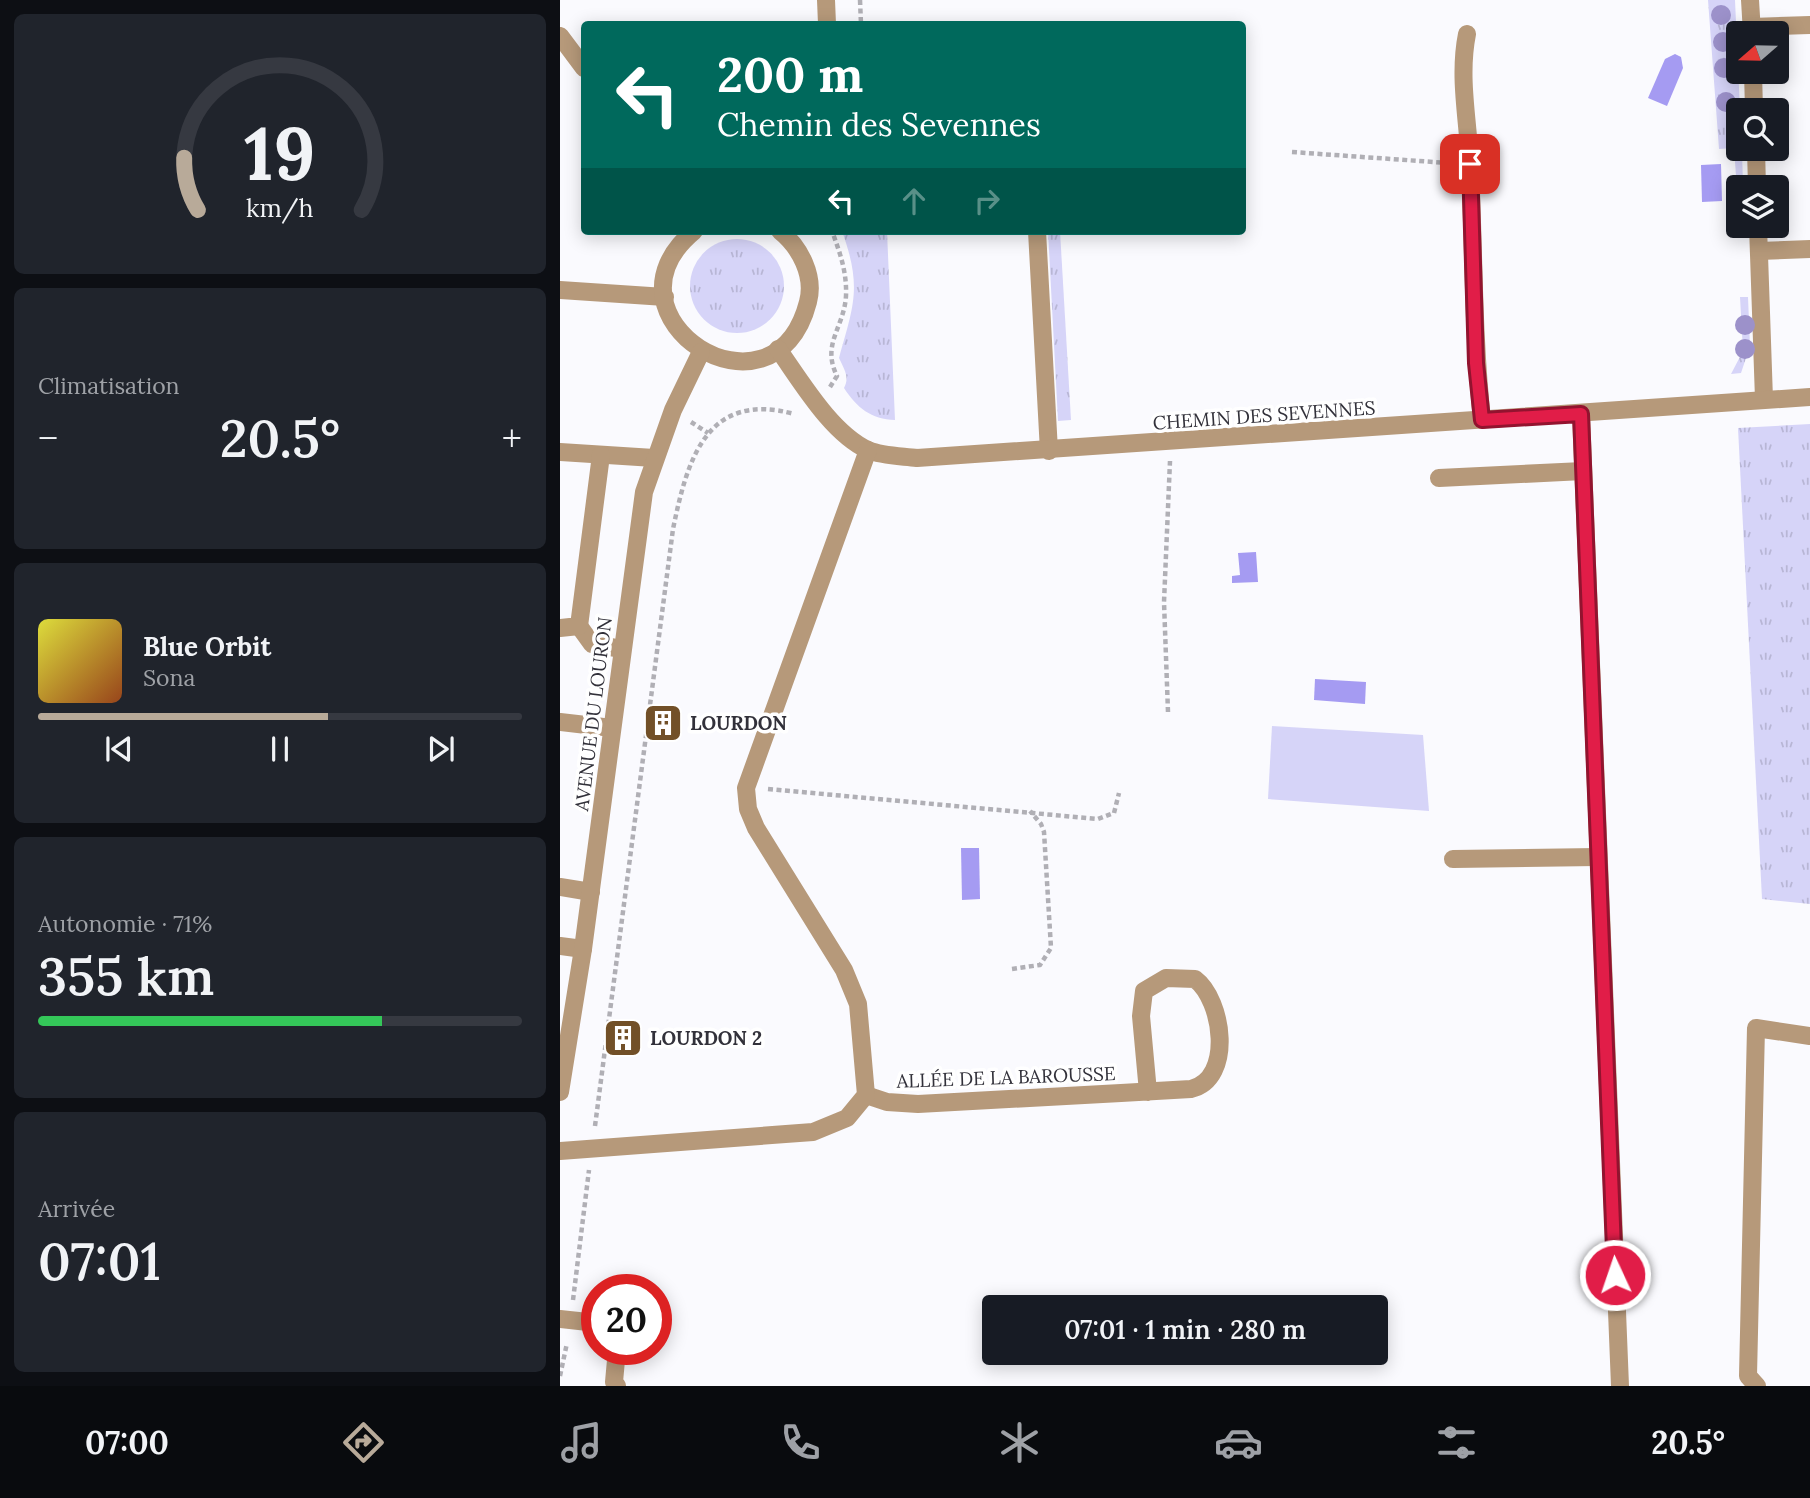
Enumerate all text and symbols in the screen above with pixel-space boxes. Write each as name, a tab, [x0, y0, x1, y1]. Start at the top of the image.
north arrow	[1726, 21, 1788, 84]
map controls	[1726, 21, 1789, 238]
text: 200 m	[717, 43, 863, 105]
icon: left	[602, 49, 693, 140]
button: search	[1726, 98, 1789, 161]
text: Chemin des Sevennes	[717, 104, 1041, 145]
text: 19	[244, 108, 316, 201]
pin	[1440, 134, 1500, 194]
icon: arrive	[1451, 145, 1489, 183]
button: layers	[1726, 175, 1789, 238]
icon: left	[822, 182, 860, 220]
icon: ahead	[895, 182, 933, 220]
icon: right	[968, 182, 1006, 220]
text: km/h	[246, 192, 314, 224]
text: Climatisation	[38, 371, 180, 400]
street label: CHEMIN DES SEVENNES	[1152, 395, 1376, 435]
text: 20.5°	[220, 405, 340, 471]
text: −	[38, 414, 58, 462]
text: +	[502, 414, 522, 462]
street label: AVENUE DU LOURON	[569, 616, 617, 813]
text: Blue Orbit	[143, 630, 271, 663]
text: Sona	[143, 663, 195, 692]
building icon: LOURDON	[642, 702, 684, 744]
place label: LOURDON	[690, 711, 787, 735]
icon: previous	[100, 730, 138, 768]
icon: pause	[261, 730, 299, 768]
icon: next	[422, 730, 460, 768]
text: Autonomie · 71%	[38, 909, 212, 938]
text: 355 km	[38, 943, 214, 1009]
building icon: LOURDON 2	[602, 1017, 644, 1059]
place label: LOURDON 2	[650, 1026, 762, 1050]
street label: ALLÉE DE LA BAROUSSE	[895, 1061, 1116, 1093]
text: Arrivée	[38, 1194, 115, 1223]
text: 07:01	[38, 1228, 161, 1294]
position arrow	[1578, 1238, 1652, 1312]
speed limit sign: 20	[581, 1274, 672, 1365]
text: 07:01 · 1 min · 280 m	[1064, 1313, 1306, 1346]
icon: directions	[339, 1418, 388, 1467]
icon: music	[557, 1418, 606, 1467]
icon: phone	[776, 1418, 825, 1467]
icon: climate	[995, 1418, 1044, 1467]
icon: car	[1214, 1418, 1263, 1467]
icon: filters	[1432, 1418, 1481, 1467]
text: 07:00	[85, 1422, 169, 1463]
text: 20.5°	[1651, 1422, 1725, 1463]

